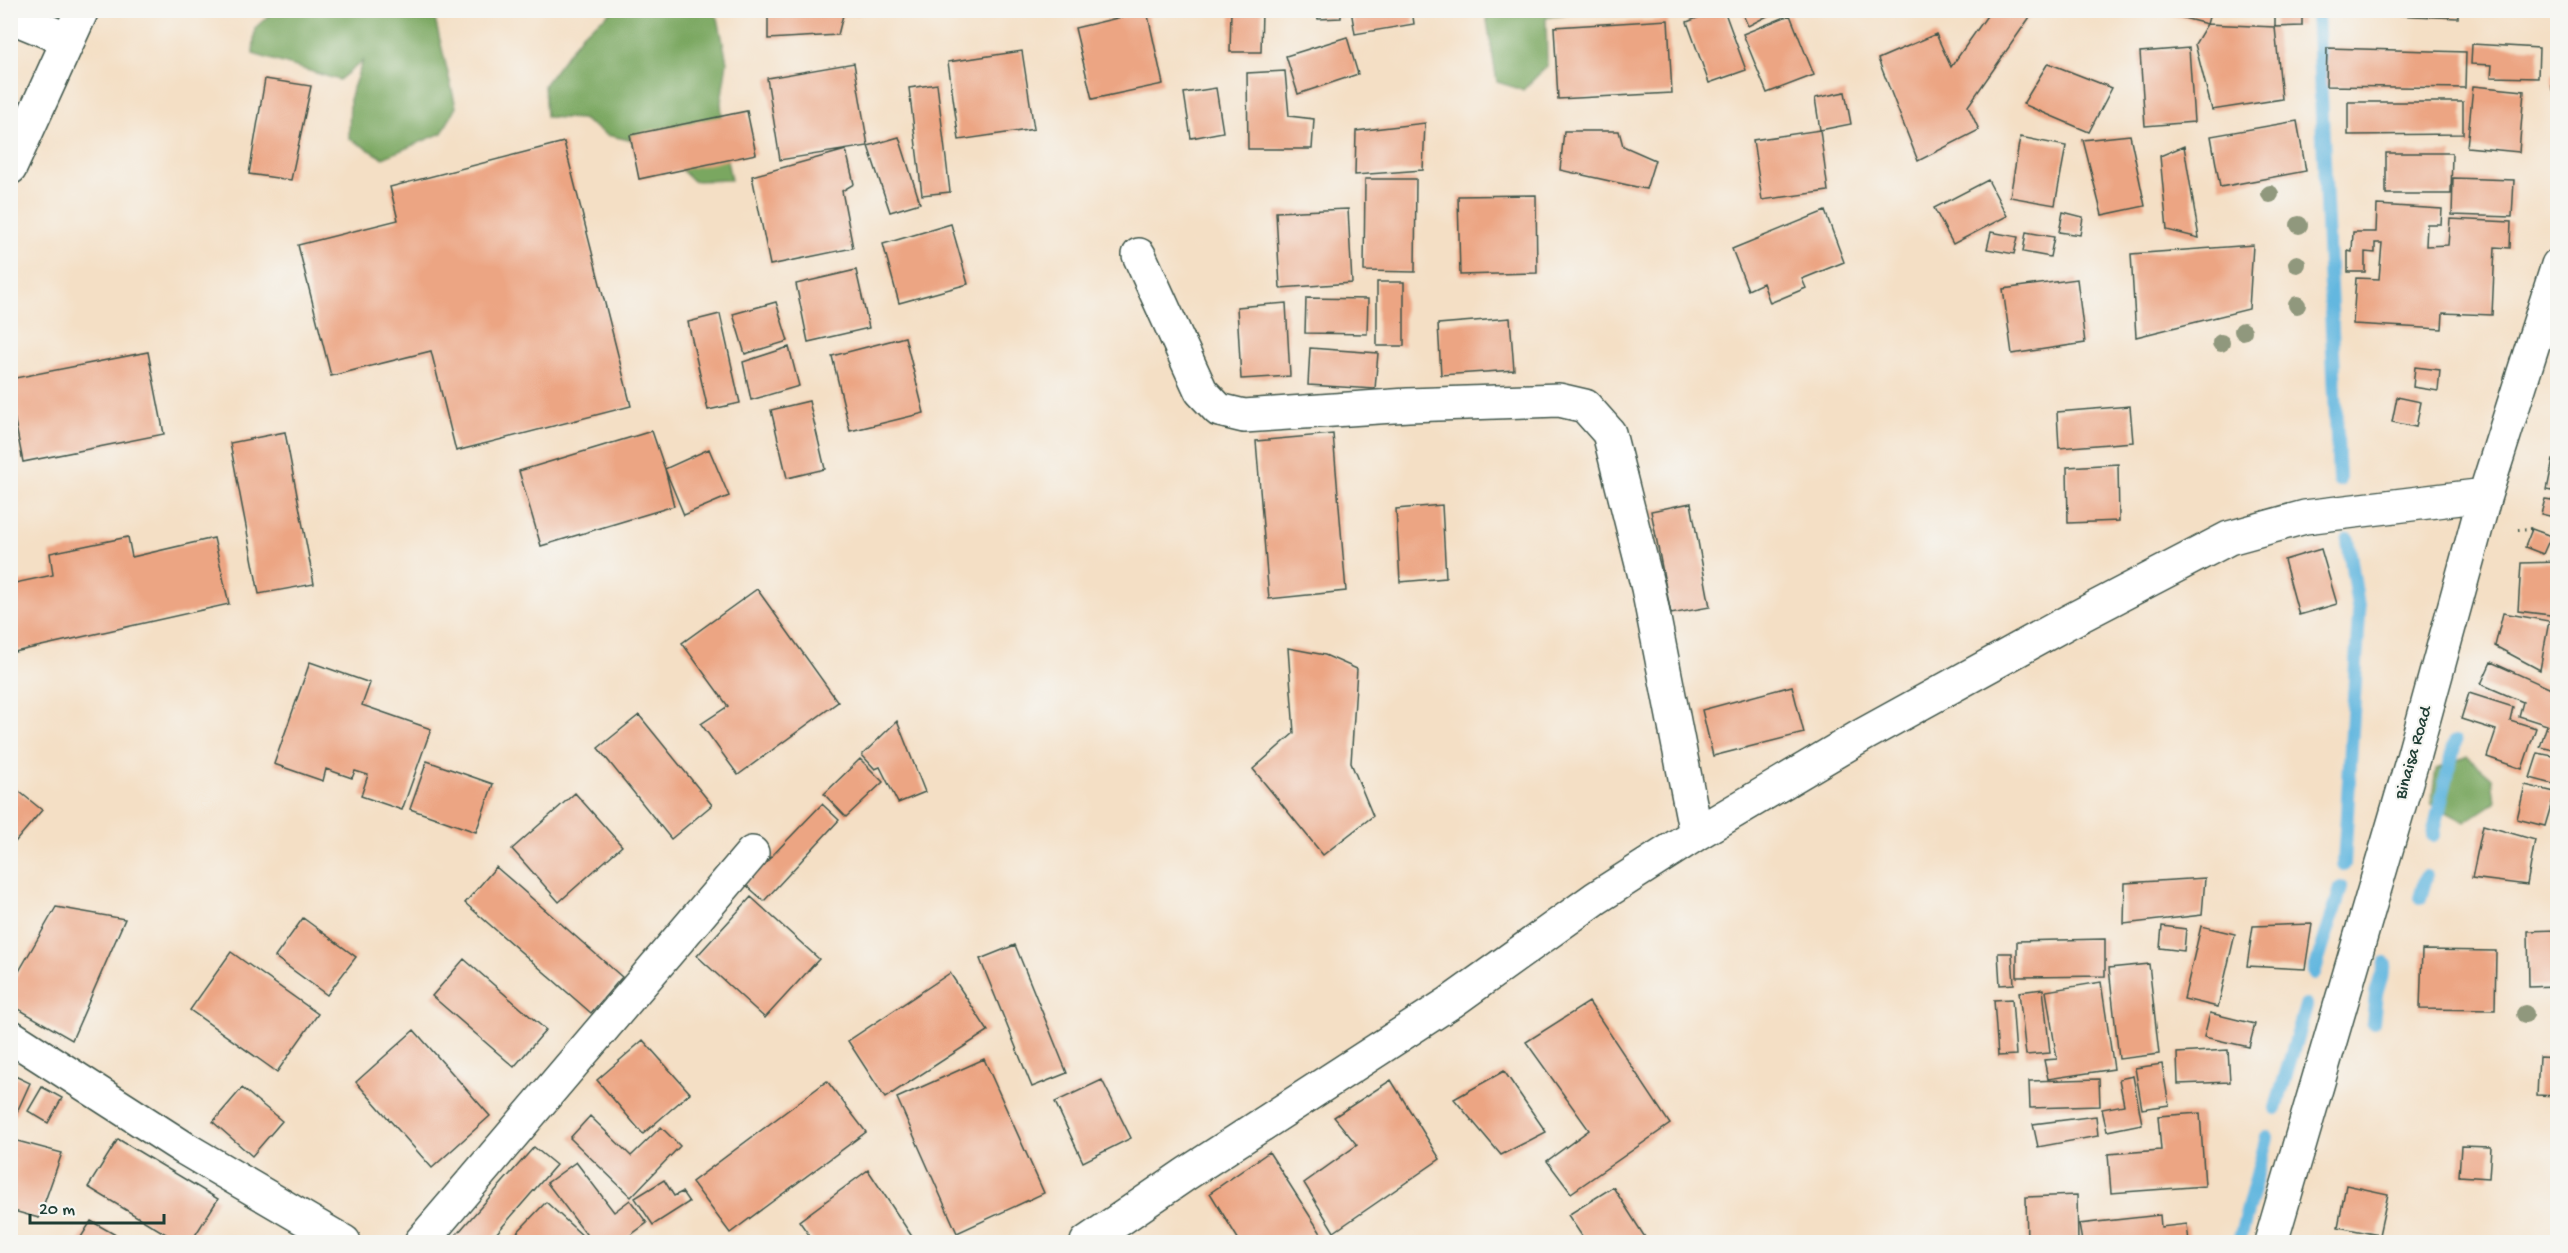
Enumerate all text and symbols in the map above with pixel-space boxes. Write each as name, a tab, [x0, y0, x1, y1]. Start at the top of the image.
street label: Binaisa Road	[2390, 703, 2438, 803]
scale bar	[30, 1187, 164, 1225]
text: 20 m	[39, 1200, 75, 1221]

